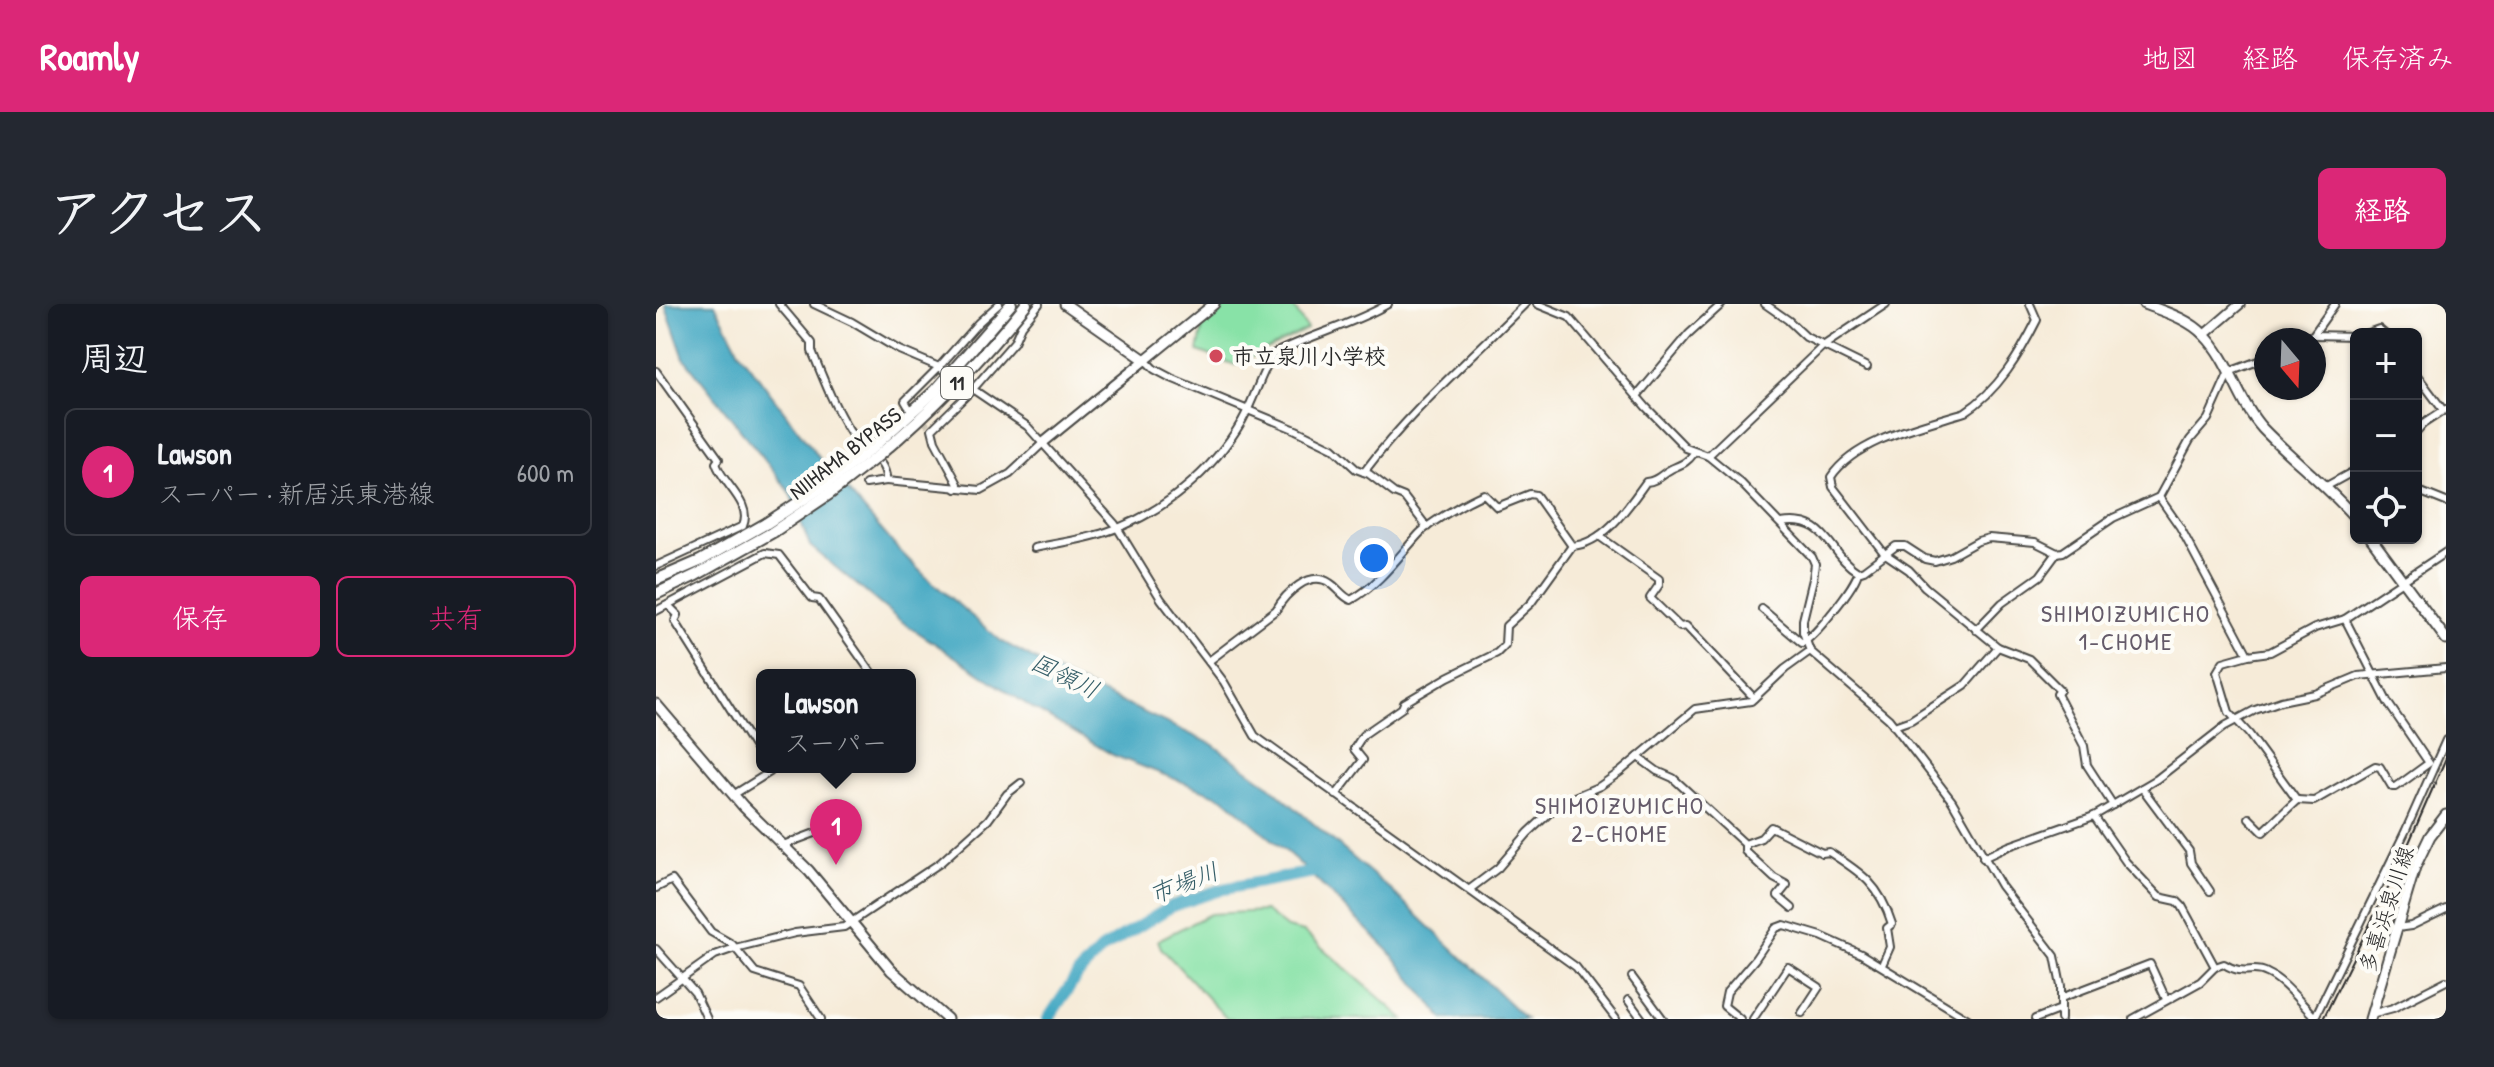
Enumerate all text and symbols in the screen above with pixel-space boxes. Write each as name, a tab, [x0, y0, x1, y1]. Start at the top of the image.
text: Roamly	[40, 30, 139, 82]
text: 地図	[2142, 39, 2198, 77]
text: 経路	[2242, 39, 2298, 77]
text: 保存済み	[2342, 39, 2454, 77]
button: 経路	[2318, 168, 2446, 249]
text: アクセス	[48, 174, 269, 249]
north arrow	[2254, 328, 2326, 400]
map controls	[2350, 328, 2422, 544]
button: +	[2350, 328, 2422, 400]
text: 周辺	[80, 335, 148, 381]
place label: 市立泉川小学校	[1232, 341, 1386, 371]
marker: 市立泉川小学校	[1207, 347, 1225, 365]
road number: 11	[941, 367, 973, 399]
street label: NIIHAMA BYPASS	[783, 400, 907, 506]
button: −	[2350, 400, 2422, 472]
text: Lawson	[158, 433, 232, 473]
text: 1	[103, 455, 113, 490]
text: 600 m	[517, 455, 574, 490]
button: locate	[2350, 472, 2422, 544]
text: スーパー · 新居浜東港線	[158, 476, 434, 511]
your location	[1354, 538, 1394, 578]
button: 保存	[80, 576, 320, 657]
button: 共有	[336, 576, 576, 657]
district label: SHIMOIZUMICHO 1-CHOME	[2041, 597, 2211, 657]
water label: 国領川	[1026, 645, 1105, 705]
popup	[756, 669, 916, 773]
text: Lawson	[785, 682, 859, 722]
text: スーパー	[785, 725, 887, 760]
district label: SHIMOIZUMICHO 2-CHOME	[1535, 789, 1705, 849]
pin: 1	[810, 799, 862, 865]
street label: 多喜浜泉川線	[2351, 842, 2421, 976]
water label: 市場川	[1144, 854, 1223, 910]

